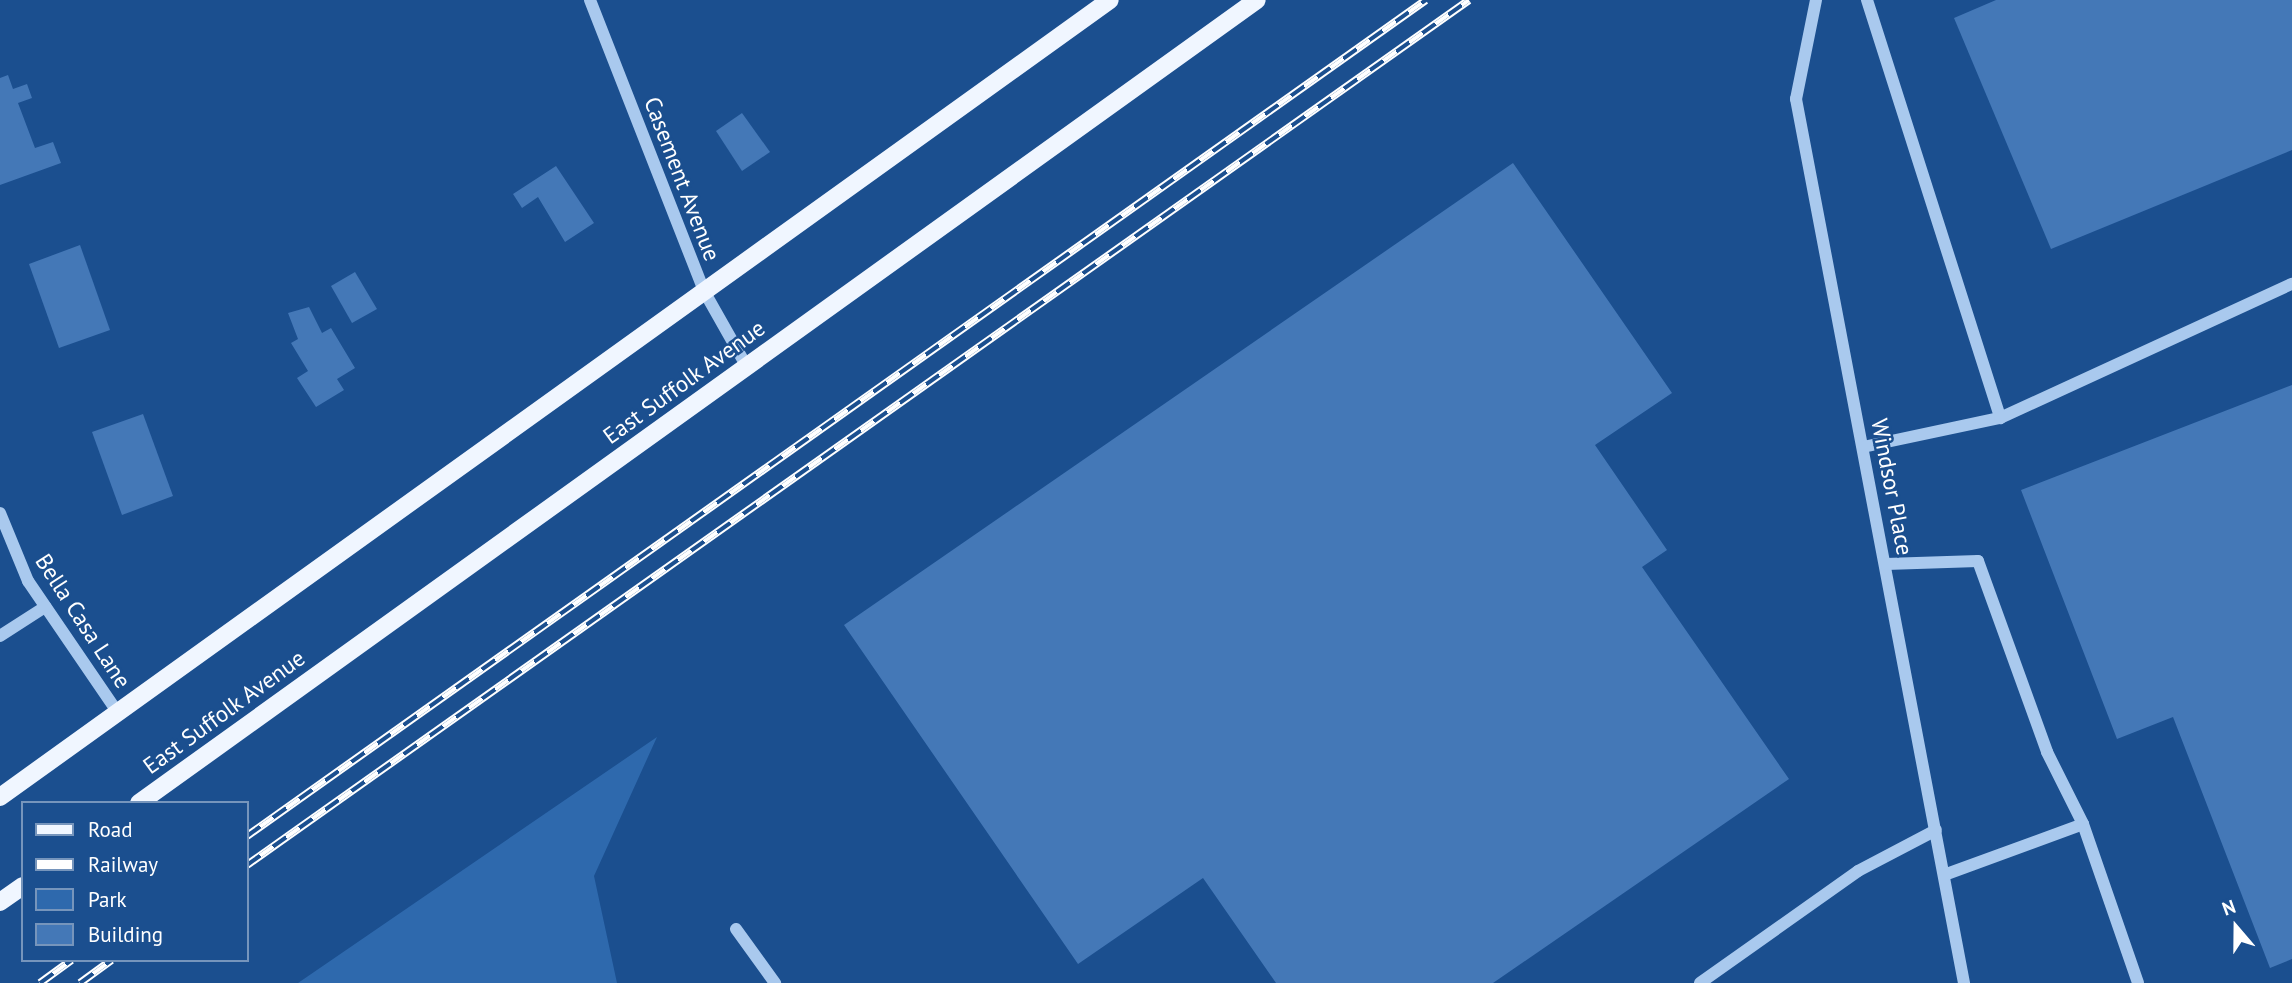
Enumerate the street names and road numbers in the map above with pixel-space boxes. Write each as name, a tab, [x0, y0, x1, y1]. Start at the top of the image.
street label: Casement Avenue	[638, 93, 726, 265]
street label: East Suffolk Avenue	[597, 314, 771, 450]
street label: Windsor Place	[1865, 416, 1919, 558]
street label: Bella Casa Lane	[29, 549, 137, 693]
street label: East Suffolk Avenue	[137, 644, 311, 780]

